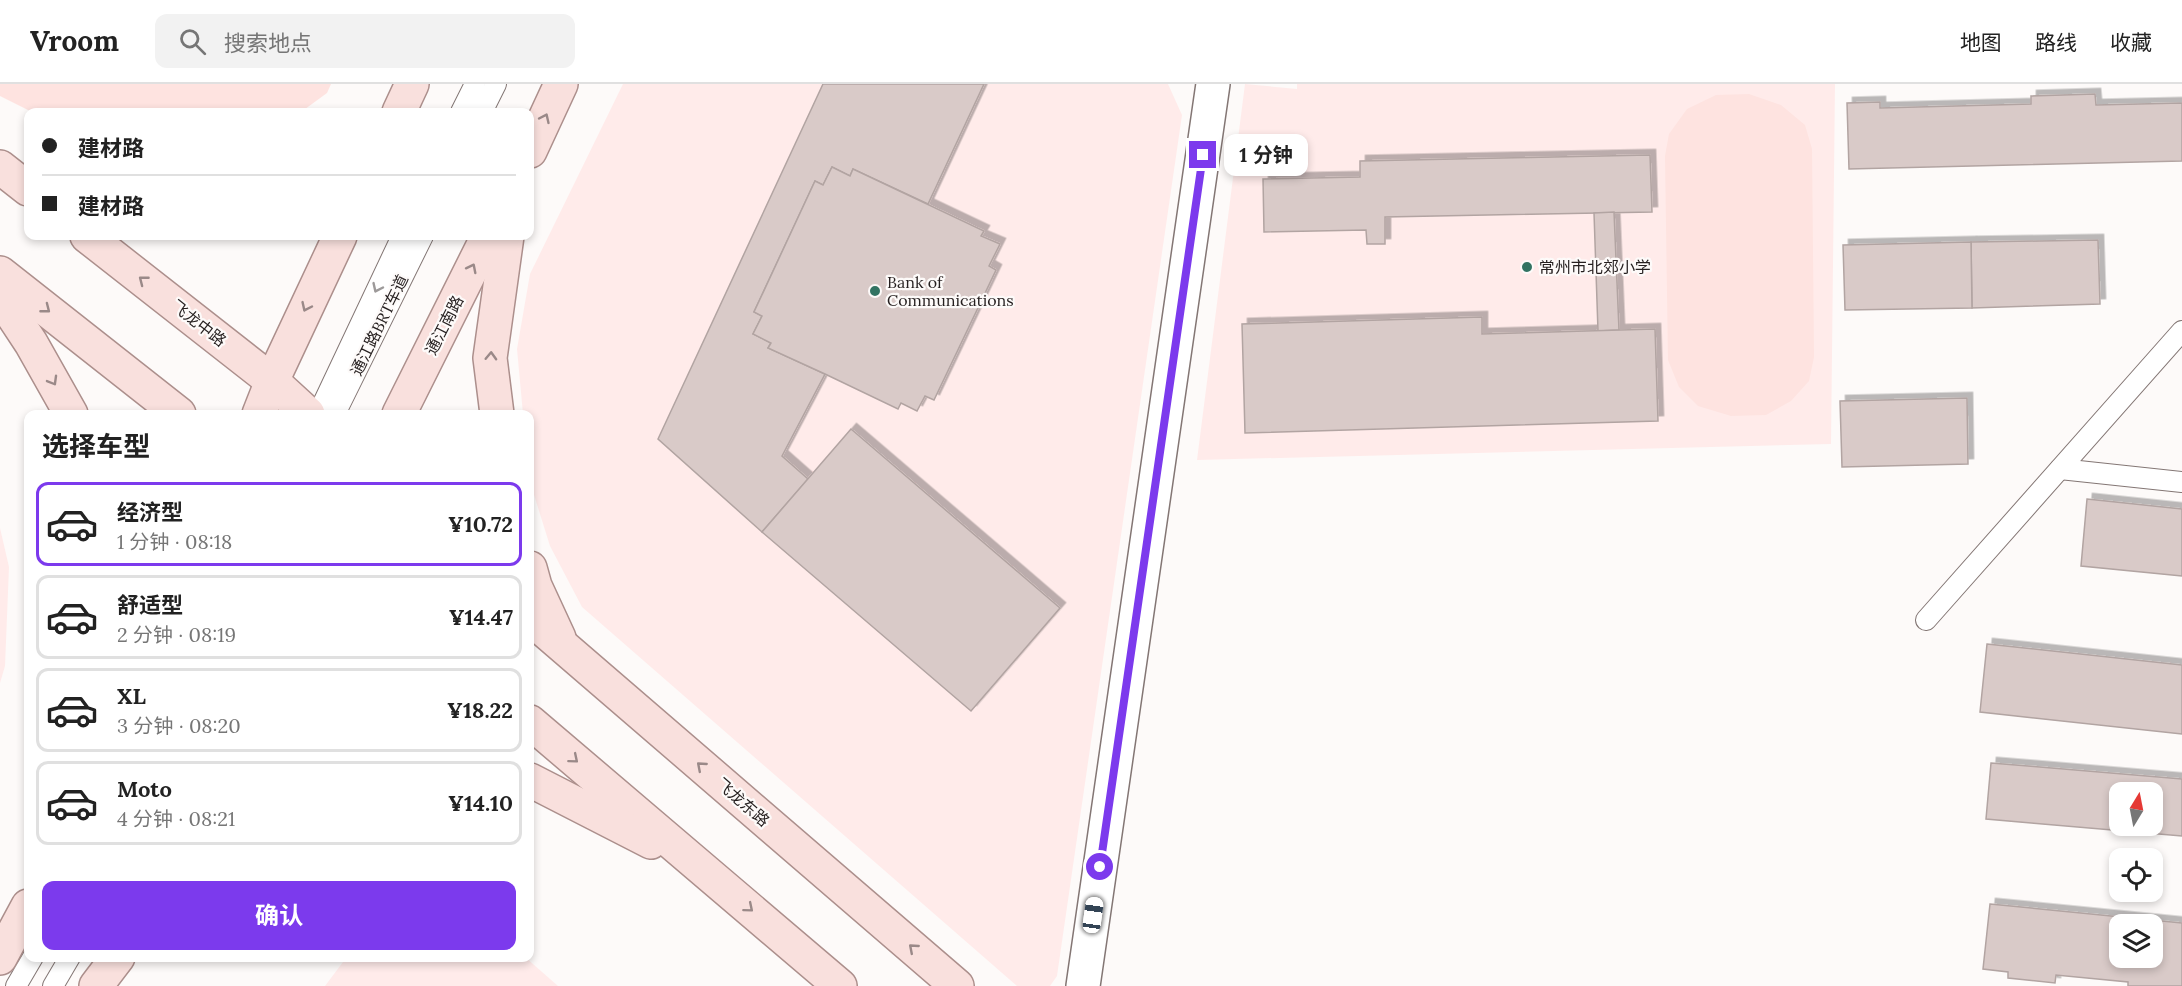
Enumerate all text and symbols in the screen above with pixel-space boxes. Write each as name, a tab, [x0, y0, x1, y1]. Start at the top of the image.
search box	[155, 14, 575, 68]
text: Vroom	[30, 23, 119, 59]
icon: search	[176, 25, 209, 58]
text: 搜索地点	[224, 29, 312, 57]
text: 地图	[1960, 29, 2002, 56]
text: 路线	[2035, 29, 2077, 56]
text: 收藏	[2110, 29, 2152, 56]
one-way arrow	[538, 113, 550, 124]
text: 建材路	[78, 134, 144, 162]
callout: 1 分钟	[1224, 134, 1308, 176]
route end	[1189, 141, 1216, 168]
text: 1 分钟	[1239, 142, 1293, 167]
text: 建材路	[78, 192, 144, 220]
place label: 常州市北郊小学	[1539, 257, 1651, 277]
marker: 常州市北郊小学	[1520, 260, 1534, 274]
one-way arrow	[465, 263, 476, 274]
street label: 通江路BRT车道	[346, 271, 412, 379]
place label: Bank of Communications	[887, 272, 1014, 310]
one-way arrow	[139, 276, 150, 287]
one-way arrow	[373, 282, 385, 293]
marker: Bank of Communications	[868, 284, 882, 298]
street label: 通江南路	[421, 292, 467, 358]
street label: 飞龙中路	[168, 295, 230, 351]
one-way arrow	[302, 301, 314, 312]
one-way arrow	[39, 302, 50, 313]
one-way arrow	[485, 351, 498, 360]
one-way arrow	[46, 375, 58, 386]
text: 选择车型	[42, 429, 150, 463]
icon: car	[45, 497, 99, 551]
text: 经济型	[117, 498, 183, 526]
text: ¥10.72	[448, 510, 513, 538]
text: 1 分钟 · 08:18	[117, 529, 232, 554]
icon: car	[45, 590, 99, 644]
text: 舒适型	[117, 591, 183, 619]
text: ¥14.47	[449, 603, 513, 631]
text: 2 分钟 · 08:19	[117, 622, 236, 647]
text: XL	[117, 682, 146, 710]
icon: car	[45, 683, 99, 737]
text: ¥18.22	[447, 696, 513, 724]
text: 3 分钟 · 08:20	[117, 713, 241, 738]
one-way arrow	[567, 752, 578, 763]
one-way arrow	[697, 763, 708, 774]
street label: 飞龙东路	[712, 773, 774, 831]
text: Moto	[117, 775, 172, 803]
icon: car	[45, 776, 99, 830]
north arrow	[2109, 782, 2163, 836]
map controls	[2109, 782, 2163, 968]
text: ¥14.10	[448, 789, 513, 817]
text: 4 分钟 · 08:21	[117, 806, 235, 831]
button: locate	[2109, 848, 2163, 902]
route start	[1086, 853, 1113, 880]
button: 确认	[42, 881, 516, 950]
car	[1082, 896, 1104, 934]
one-way arrow	[742, 901, 753, 912]
button: layers	[2109, 914, 2163, 968]
one-way arrow	[909, 944, 920, 955]

